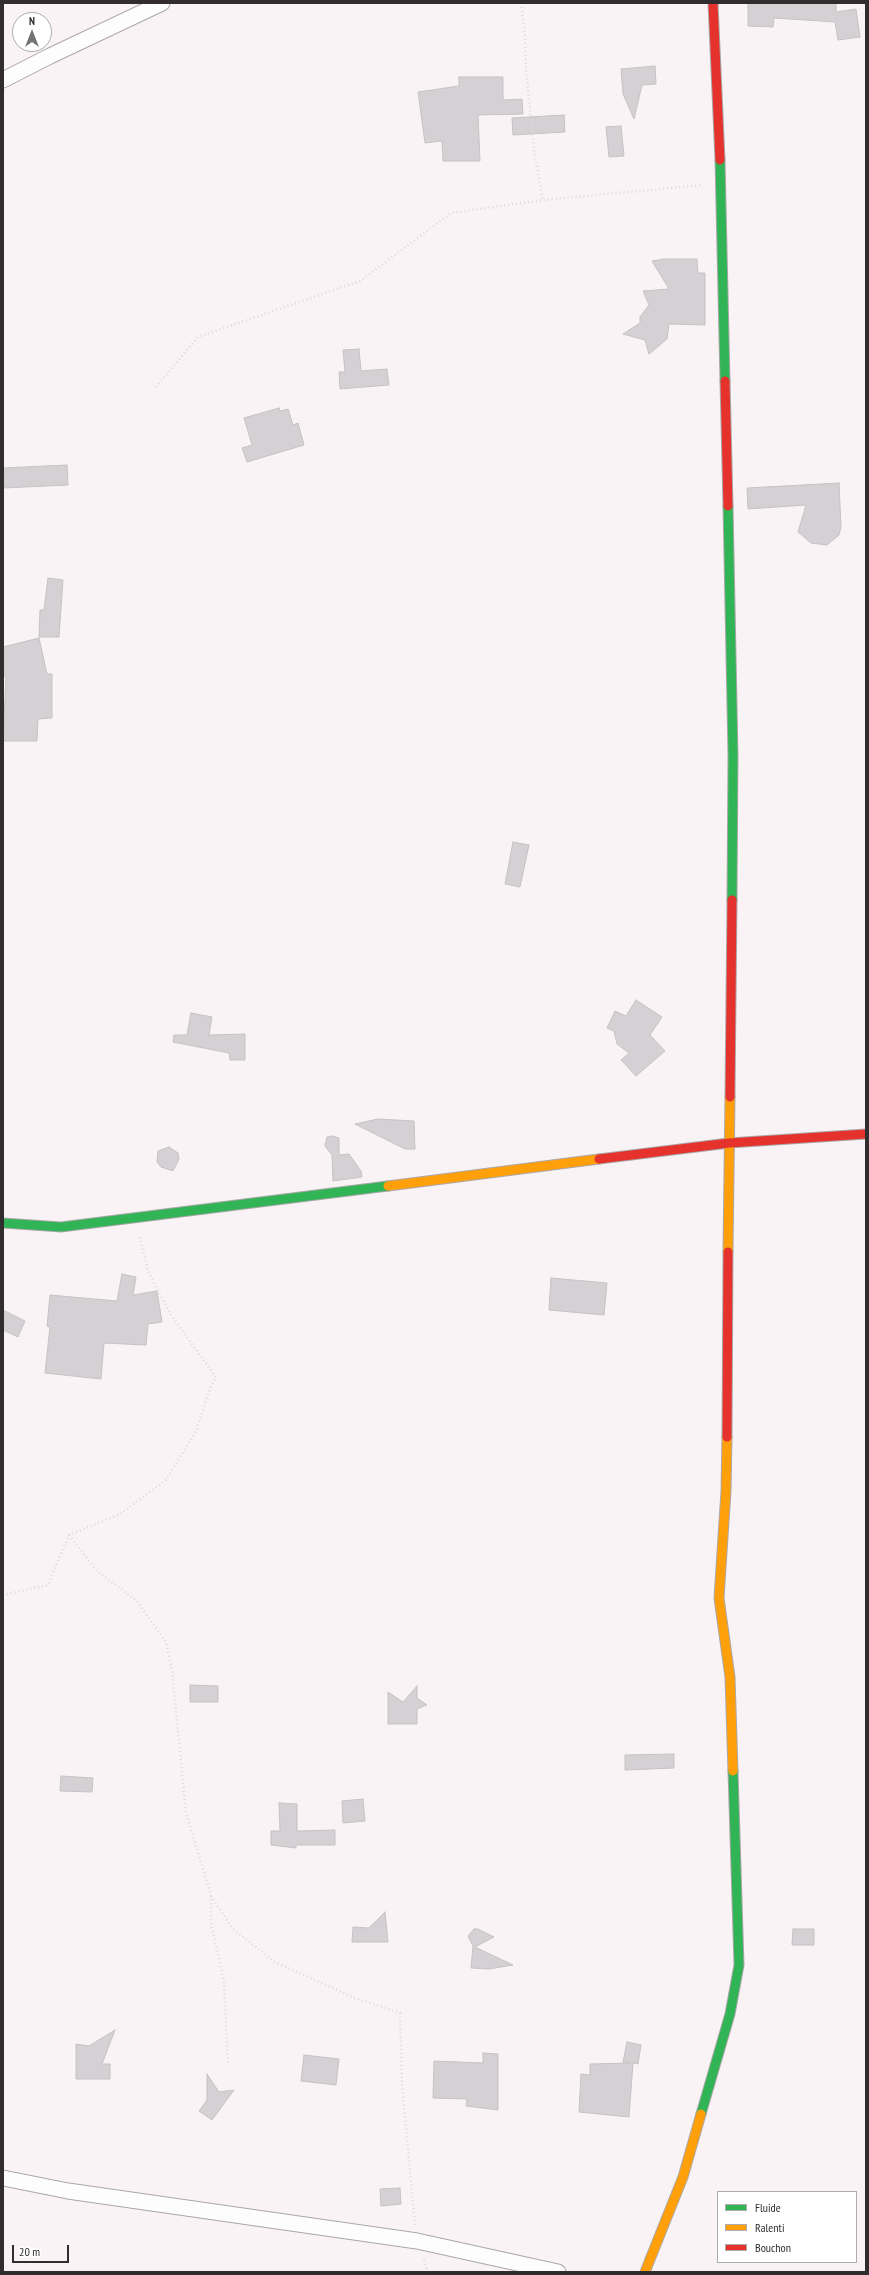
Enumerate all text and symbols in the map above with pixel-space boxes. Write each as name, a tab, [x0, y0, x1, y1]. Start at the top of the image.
north arrow	[12, 12, 52, 52]
text: N	[29, 14, 35, 28]
legend	[717, 2191, 857, 2263]
text: Fluide	[755, 2200, 781, 2215]
text: Ralenti	[755, 2220, 784, 2235]
scale bar	[14, 2237, 71, 2263]
text: Bouchon	[755, 2240, 791, 2255]
text: 20 m	[19, 2244, 40, 2259]

